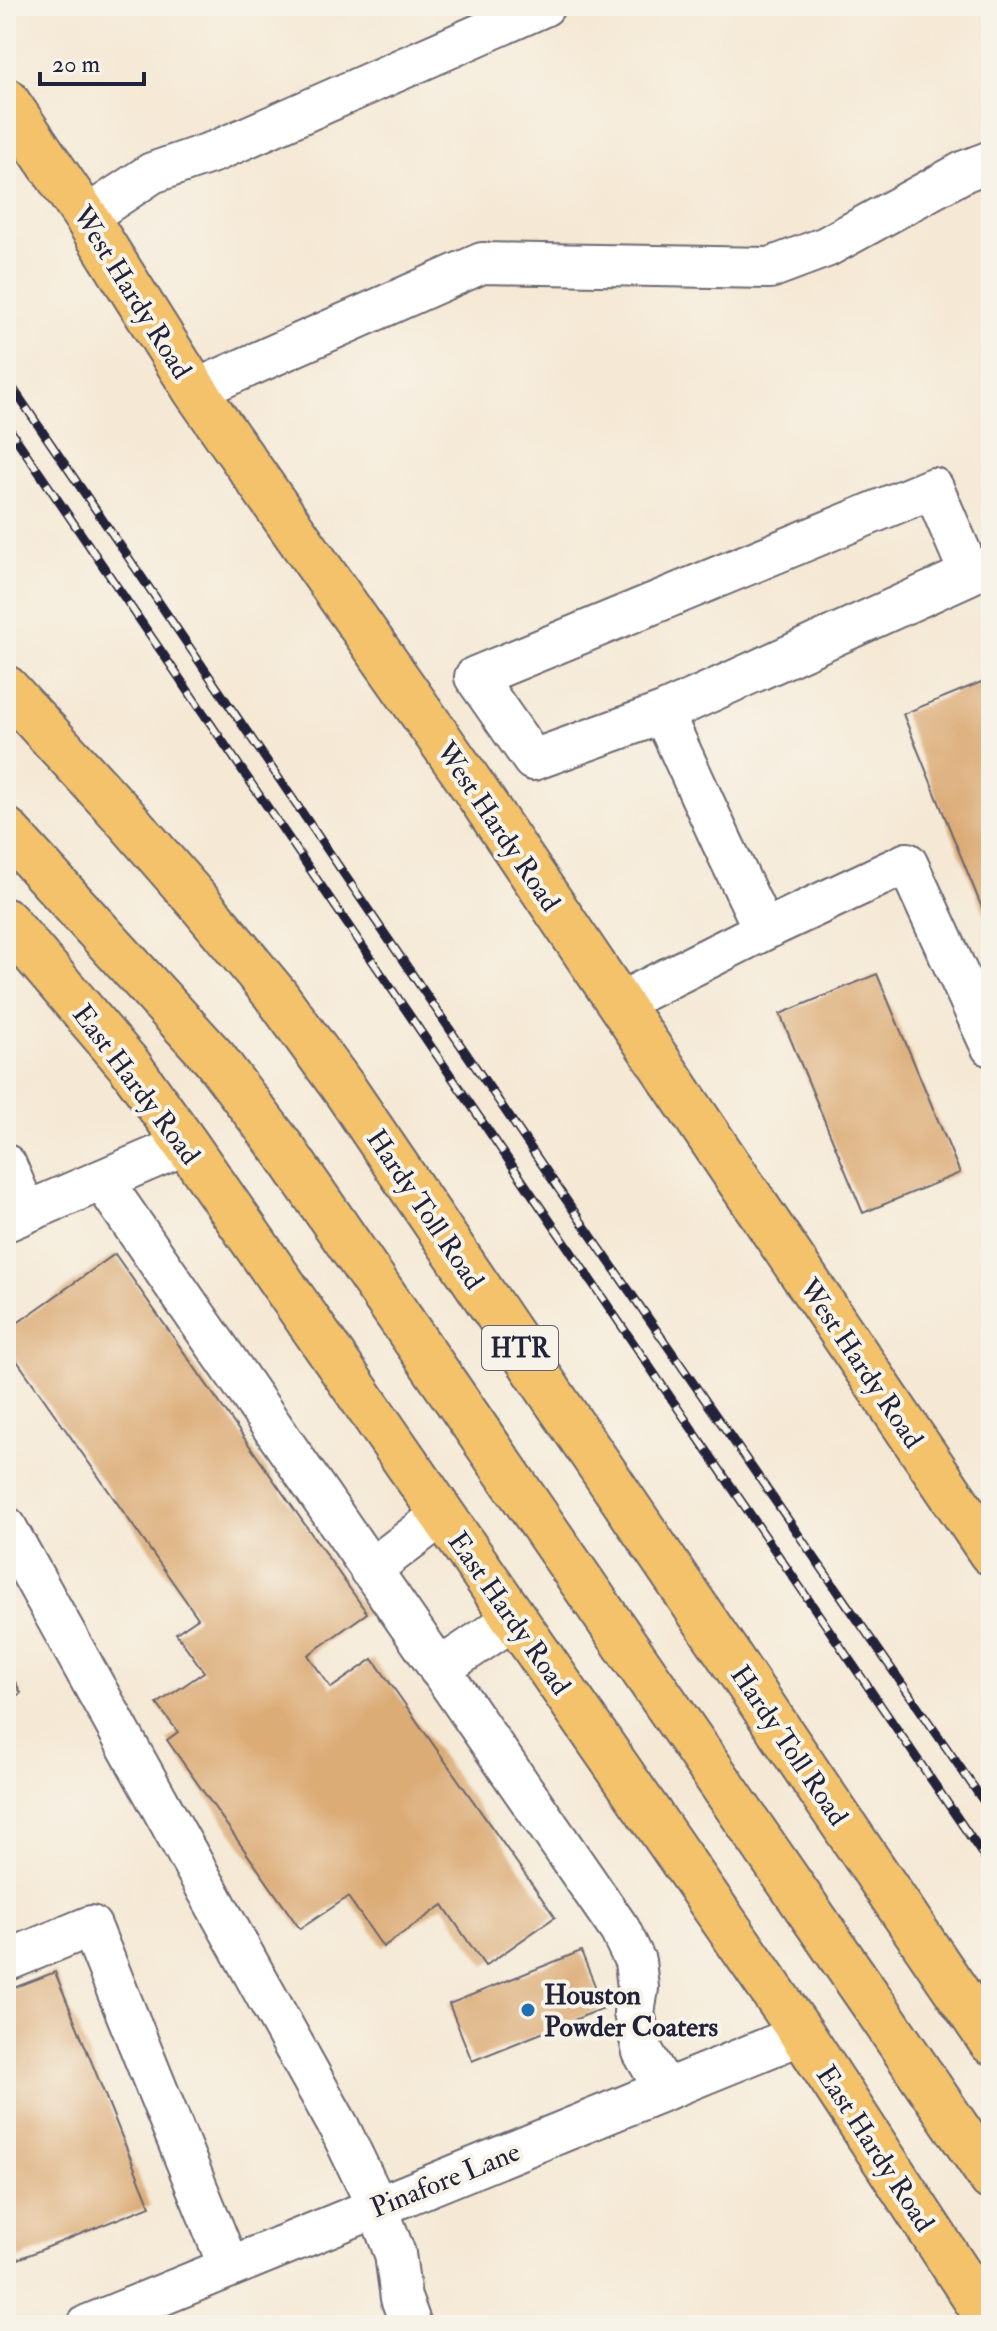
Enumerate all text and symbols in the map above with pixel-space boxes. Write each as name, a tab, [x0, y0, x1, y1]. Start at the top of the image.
scale bar	[40, 36, 144, 86]
text: 20 m	[52, 49, 101, 80]
street label: West Hardy Road	[64, 199, 199, 386]
street label: West Hardy Road	[427, 734, 568, 919]
street label: East Hardy Road	[64, 998, 208, 1172]
street label: Hardy Toll Road	[358, 1123, 491, 1297]
street label: West Hardy Road	[790, 1271, 931, 1456]
road number: HTR	[482, 1326, 558, 1370]
street label: East Hardy Road	[440, 1525, 578, 1703]
street label: Hardy Toll Road	[722, 1659, 855, 1833]
place label: Houston Powder Coaters	[544, 1978, 718, 2045]
marker: Houston Powder Coaters	[519, 2001, 537, 2019]
street label: East Hardy Road	[808, 2059, 942, 2239]
street label: Pinafore Lane	[366, 2134, 526, 2226]

